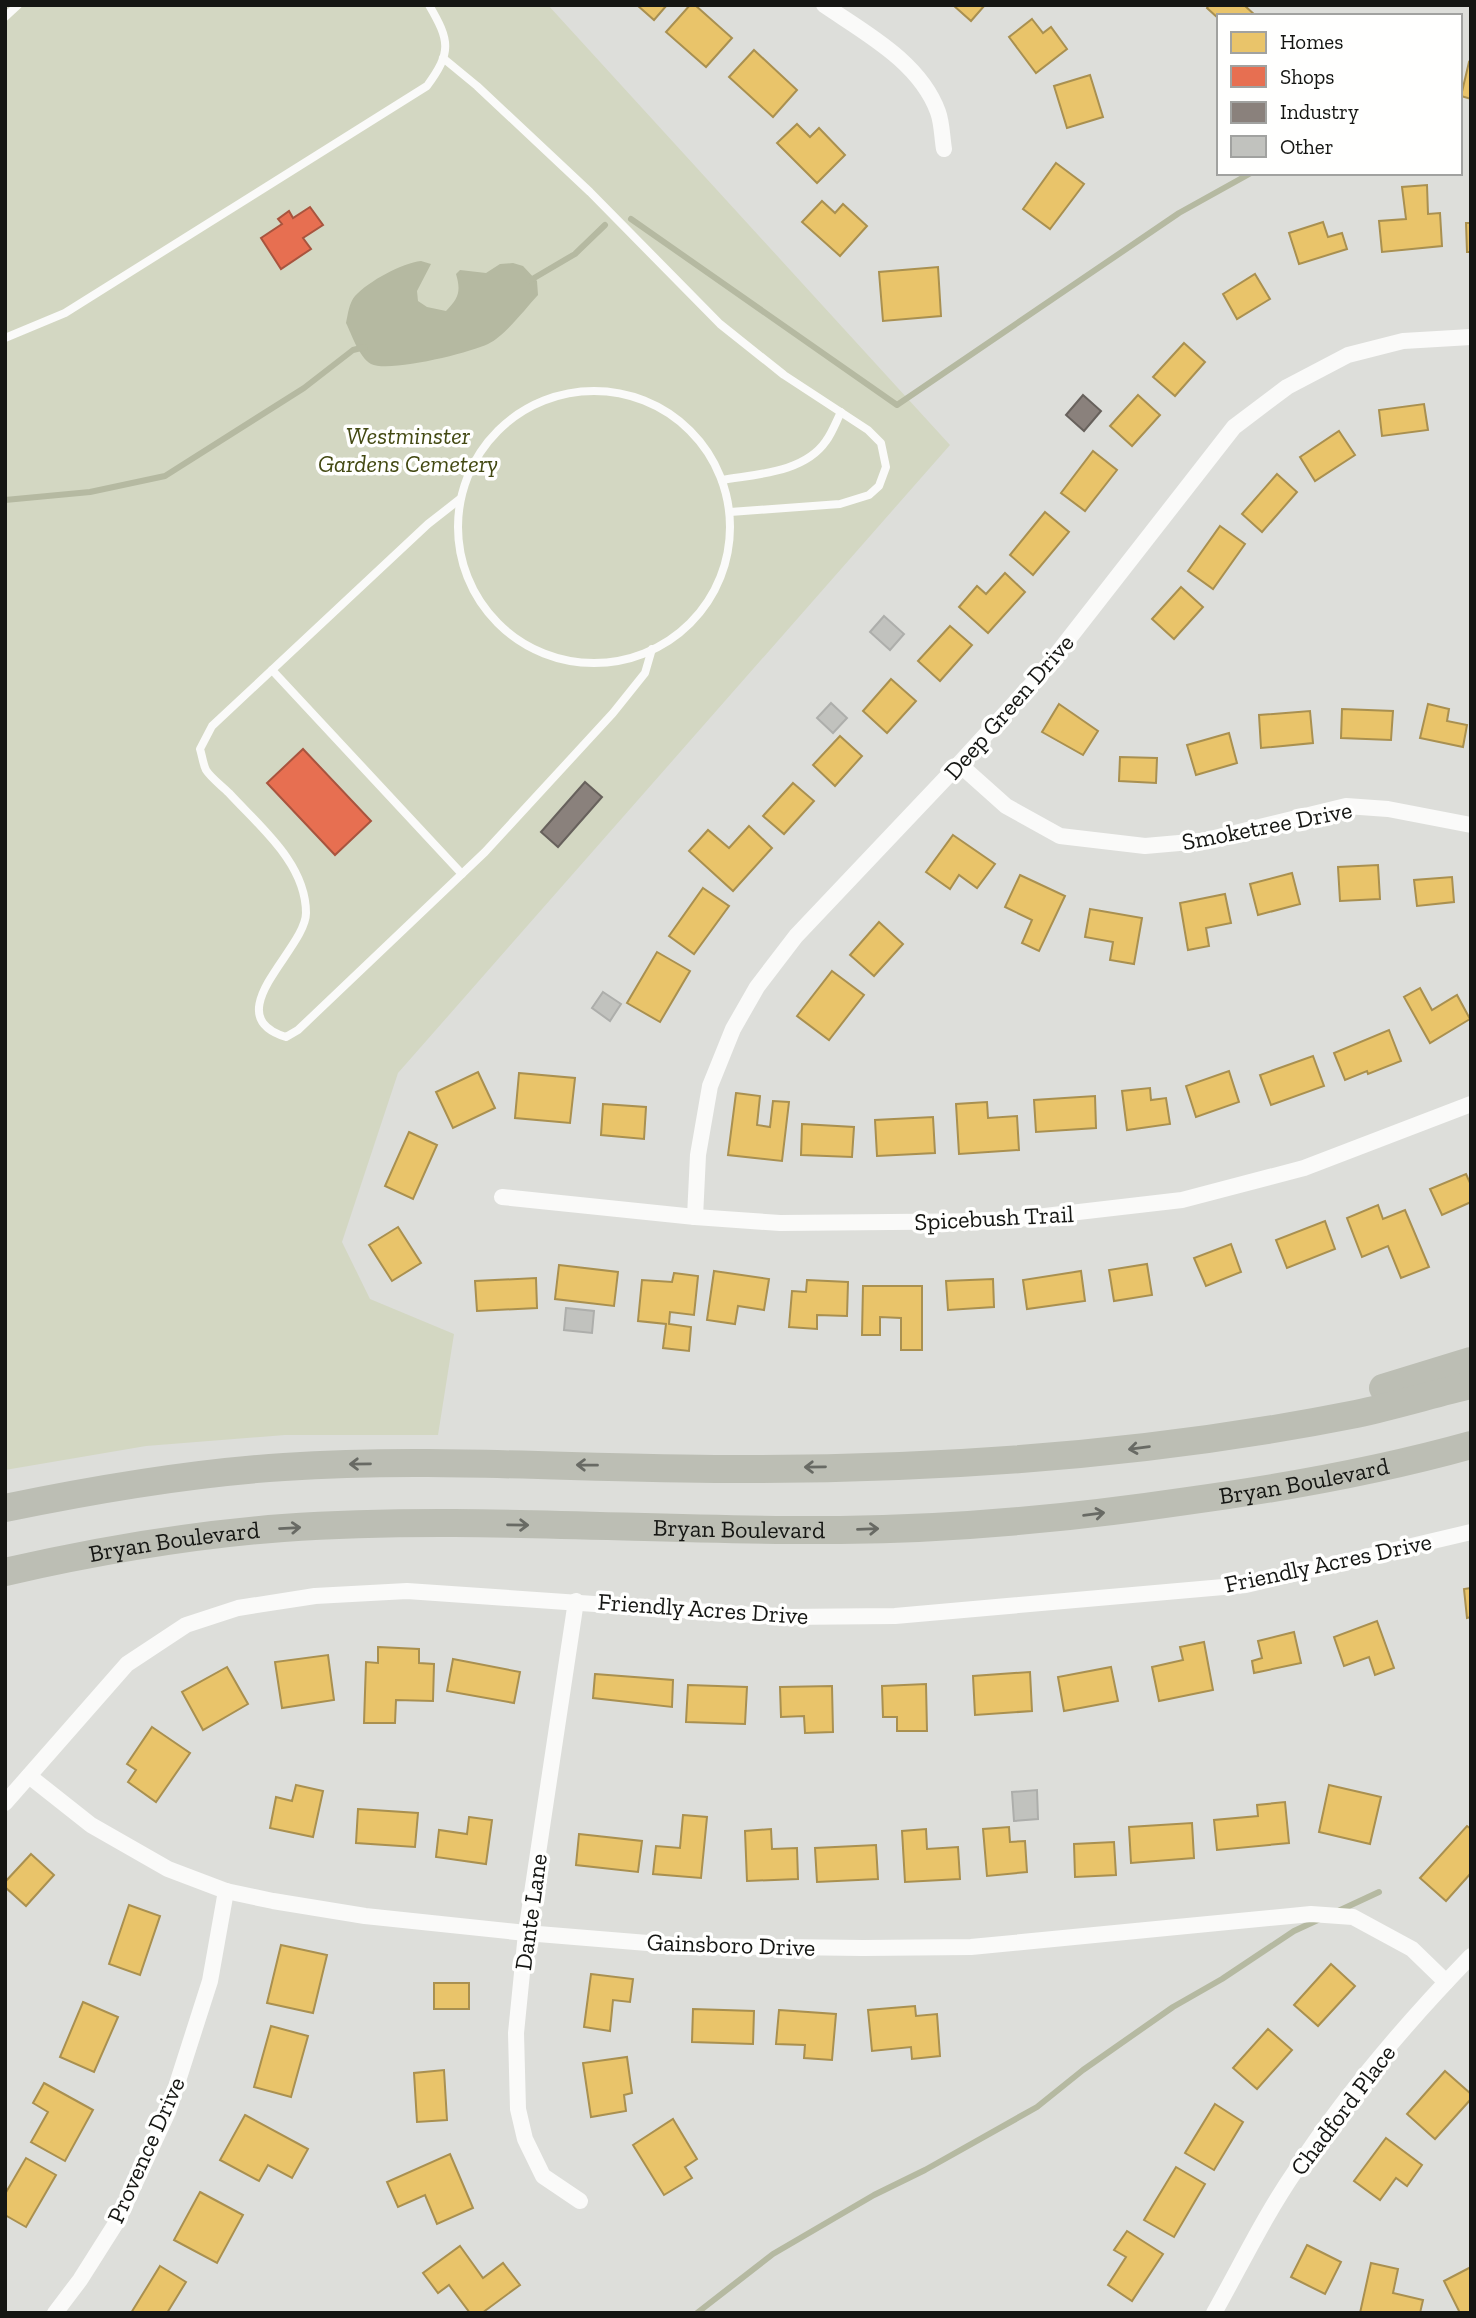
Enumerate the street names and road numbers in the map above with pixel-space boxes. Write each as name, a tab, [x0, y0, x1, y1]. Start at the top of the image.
street label: Deep Green Drive	[938, 628, 1080, 785]
street label: Smoketree Drive	[1179, 795, 1354, 856]
street label: Spicebush Trail	[914, 1199, 1074, 1236]
street label: Bryan Boulevard	[1217, 1451, 1392, 1510]
street label: Bryan Boulevard	[653, 1512, 825, 1544]
street label: Bryan Boulevard	[86, 1515, 261, 1568]
street label: Friendly Acres Drive	[1222, 1526, 1434, 1599]
street label: Friendly Acres Drive	[597, 1587, 809, 1630]
street label: Dante Lane	[508, 1852, 553, 1972]
street label: Gainsboro Drive	[646, 1927, 816, 1962]
street label: Chadford Place	[1284, 2039, 1401, 2181]
street label: Provence Drive	[100, 2072, 191, 2227]

